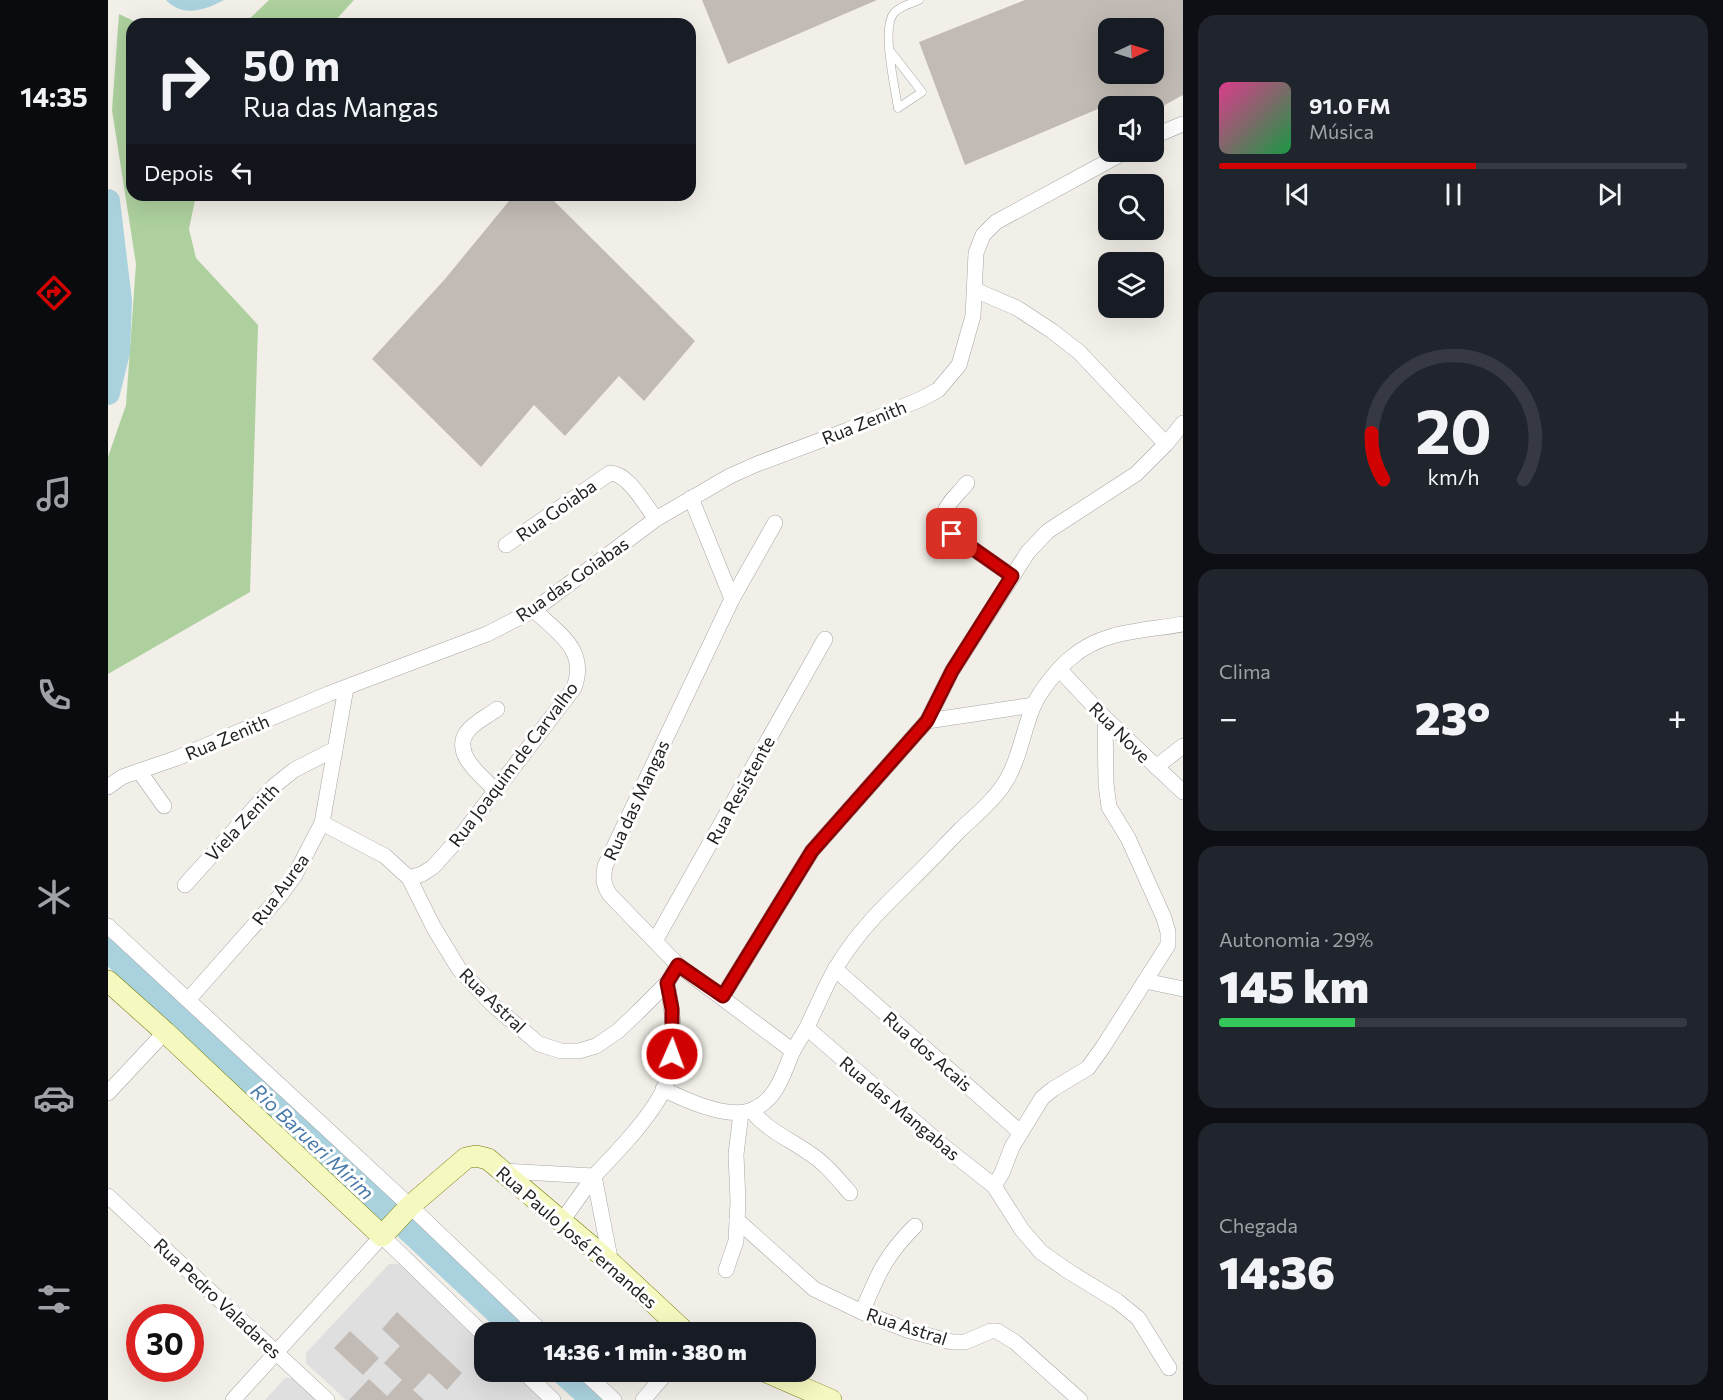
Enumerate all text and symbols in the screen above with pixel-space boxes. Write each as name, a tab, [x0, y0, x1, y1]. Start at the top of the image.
north arrow	[1098, 18, 1164, 84]
map controls	[1098, 18, 1164, 318]
text: 50 m	[243, 38, 340, 90]
icon: right	[144, 42, 222, 120]
text: 14:35	[20, 80, 88, 113]
text: Rua das Mangas	[243, 90, 439, 123]
text: 91.0 FM	[1309, 92, 1391, 119]
button: sound	[1098, 96, 1164, 162]
text: Música	[1309, 119, 1374, 143]
icon: left	[226, 156, 259, 189]
text: Depois	[144, 159, 214, 186]
button: search	[1098, 174, 1164, 240]
icon: previous	[1281, 178, 1314, 211]
icon: pause	[1437, 178, 1470, 211]
icon: next	[1593, 178, 1626, 211]
button: layers	[1098, 252, 1164, 318]
icon: directions	[33, 272, 75, 314]
text: 20	[1415, 391, 1491, 467]
street label: Rua Zenith	[819, 395, 909, 449]
text: km/h	[1427, 463, 1479, 489]
icon: music	[33, 473, 75, 515]
street label: Rua Goiaba	[512, 474, 600, 546]
pin	[926, 508, 977, 559]
icon: arrive	[935, 517, 968, 550]
street label: Rua das Goiabas	[511, 532, 633, 626]
text: Clima	[1219, 659, 1271, 683]
icon: phone	[33, 674, 75, 716]
street label: Rua Joaquim de Carvalho	[444, 677, 582, 851]
text: 23°	[1415, 689, 1491, 744]
text: −	[1219, 696, 1238, 737]
text: +	[1668, 696, 1687, 737]
street label: Rua Nove	[1085, 697, 1155, 767]
street label: Rua Zenith	[182, 709, 272, 765]
street label: Rua Resistente	[701, 732, 779, 848]
street label: Rua das Mangas	[598, 736, 674, 864]
street label: Viela Zenith	[200, 779, 284, 865]
street label: Rua Aurea	[247, 849, 313, 929]
icon: climate	[33, 876, 75, 918]
text: Autonomia · 29%	[1219, 927, 1373, 951]
text: 145 km	[1219, 957, 1369, 1012]
street label: Rua Astral	[455, 963, 531, 1037]
street label: Rua dos Acais	[879, 1006, 977, 1096]
position arrow	[640, 1022, 704, 1086]
street label: Rua das Mangabas	[835, 1051, 965, 1165]
icon: car	[33, 1077, 75, 1119]
water label: Rio Barueri Mirim	[247, 1078, 379, 1204]
street label: Rua Paulo José Fernandes	[492, 1161, 662, 1313]
text: Chegada	[1219, 1213, 1298, 1237]
street label: Rua Pedro Valadares	[150, 1233, 286, 1363]
text: 14:36	[1219, 1243, 1335, 1298]
icon: filters	[33, 1278, 75, 1320]
street label: Rua Astral	[864, 1303, 950, 1349]
speed limit sign: 30	[126, 1304, 204, 1382]
text: 14:36 · 1 min · 380 m	[543, 1338, 747, 1365]

